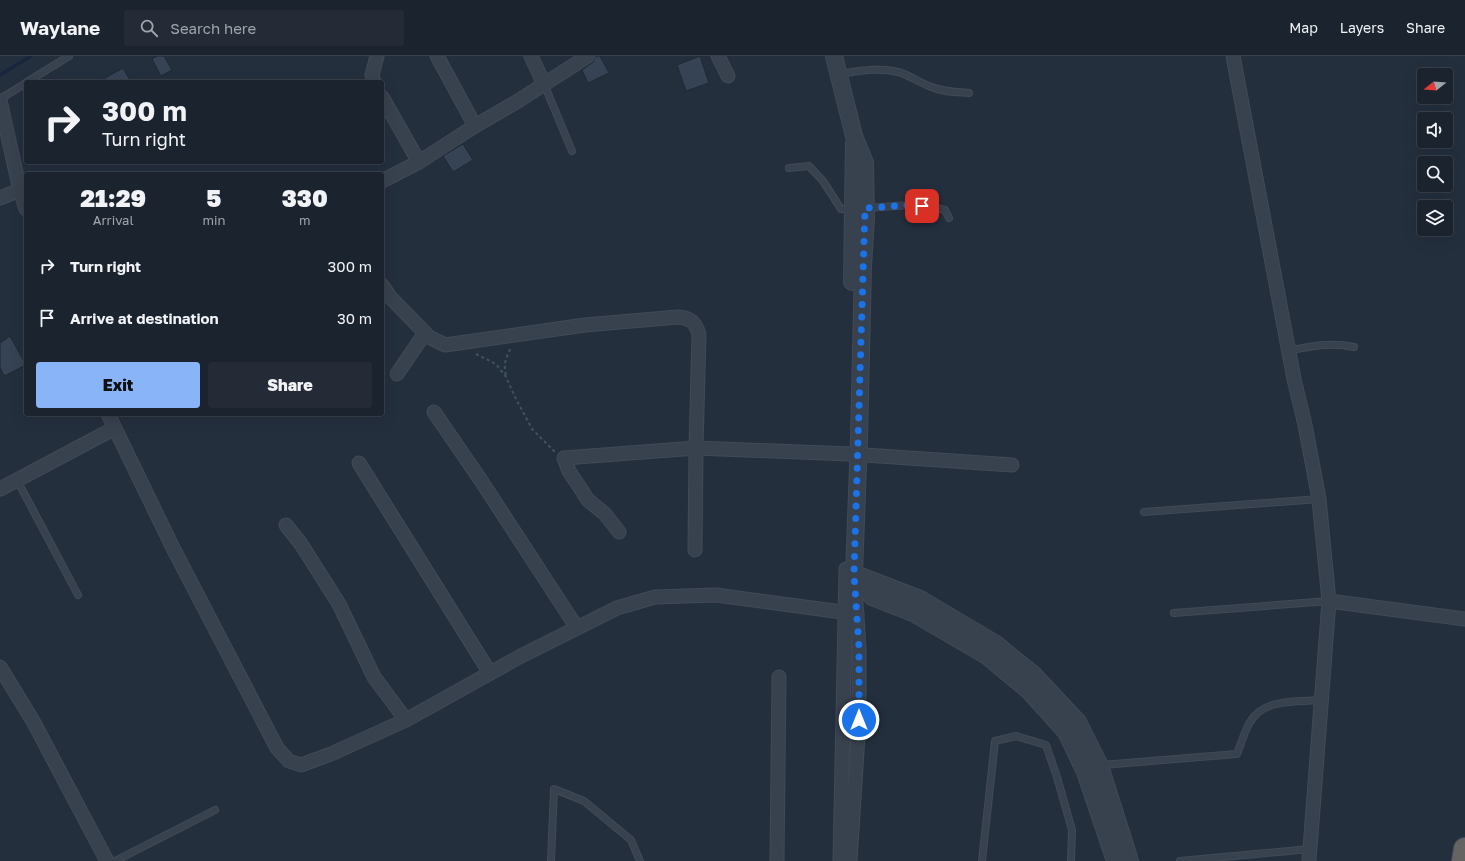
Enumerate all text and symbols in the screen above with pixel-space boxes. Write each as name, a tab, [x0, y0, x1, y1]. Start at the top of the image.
search box	[124, 10, 404, 46]
text: Waylane	[20, 16, 100, 39]
icon: search	[138, 17, 160, 39]
text: Search here	[170, 19, 256, 37]
text: Map	[1289, 19, 1318, 36]
text: Layers	[1340, 19, 1384, 36]
text: Share	[1406, 19, 1445, 36]
north arrow	[1417, 68, 1453, 104]
map controls	[1417, 68, 1453, 236]
text: 300 m	[102, 94, 187, 127]
icon: right	[36, 96, 88, 148]
button: sound	[1417, 112, 1453, 148]
text: Turn right	[102, 128, 186, 150]
button: search	[1417, 156, 1453, 192]
text: 21:29	[80, 183, 146, 212]
text: 5	[206, 183, 221, 212]
text: 330	[282, 183, 328, 212]
pin	[905, 189, 939, 223]
icon: arrive	[911, 195, 933, 217]
button: layers	[1417, 200, 1453, 236]
text: Arrival	[93, 212, 134, 228]
text: min	[202, 212, 225, 228]
text: m	[299, 212, 310, 228]
icon: right	[36, 255, 58, 277]
text: Turn right	[70, 257, 141, 275]
text: 300 m	[328, 257, 372, 275]
icon: arrive	[36, 307, 58, 329]
text: Arrive at destination	[70, 309, 219, 327]
text: 30 m	[337, 309, 372, 327]
button: Exit	[36, 362, 200, 408]
button: Share	[208, 362, 372, 408]
position arrow	[838, 699, 880, 741]

